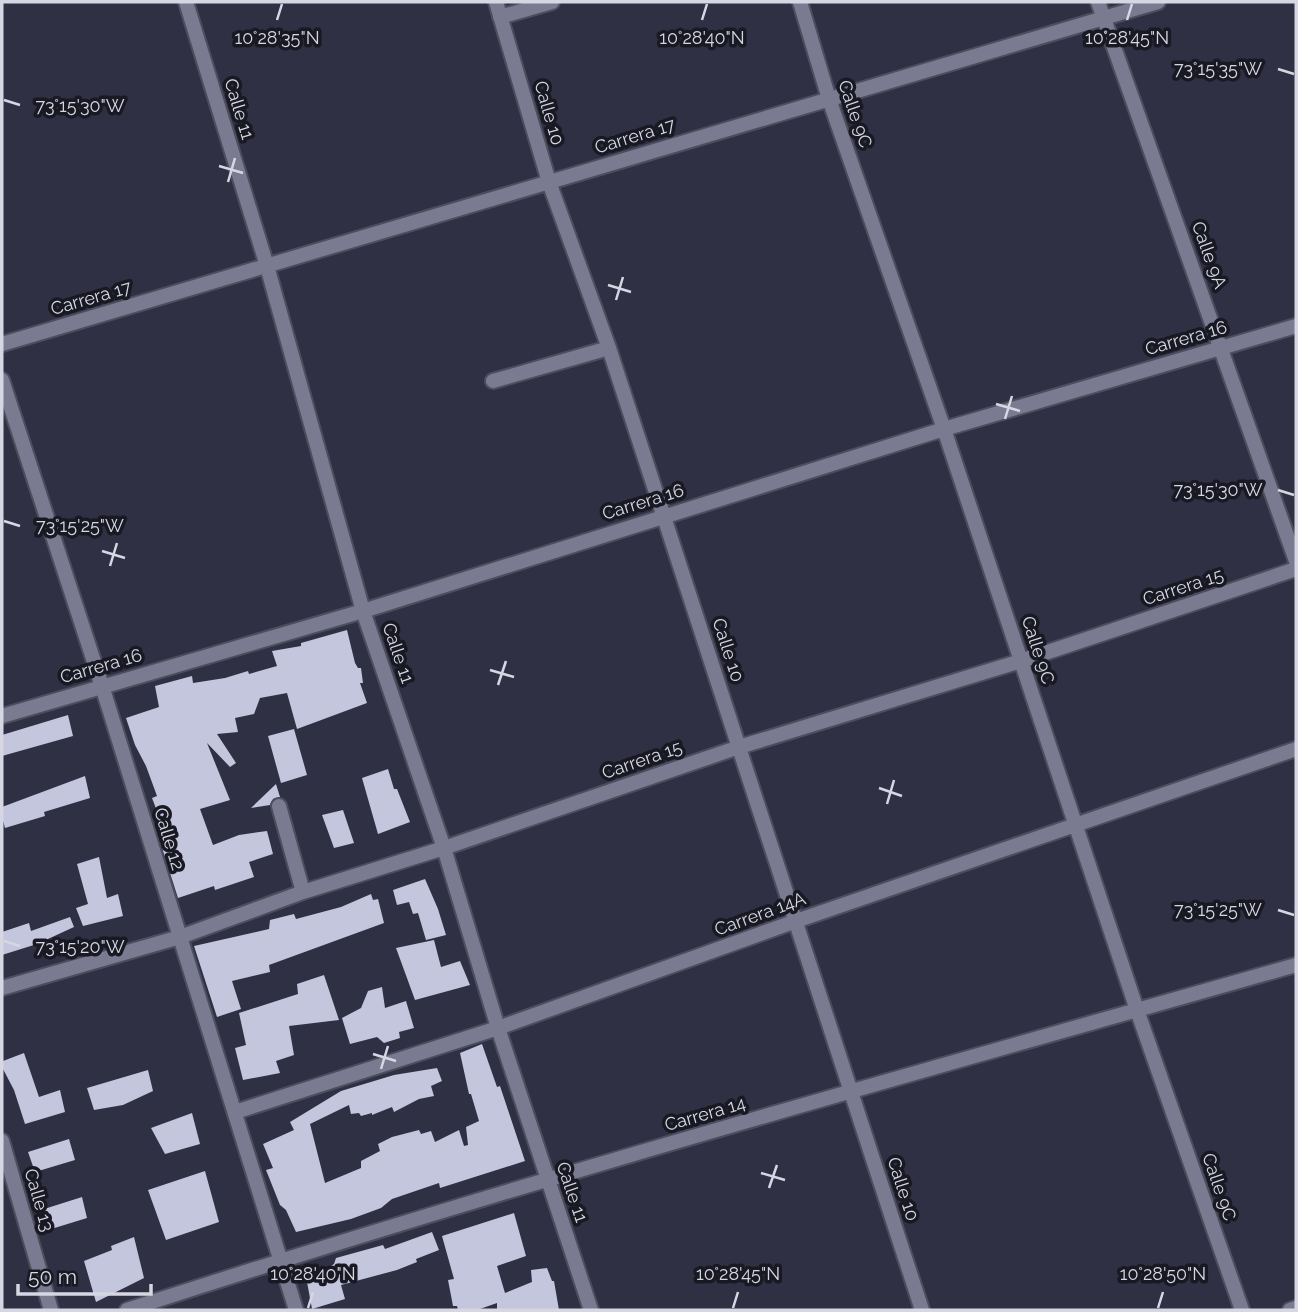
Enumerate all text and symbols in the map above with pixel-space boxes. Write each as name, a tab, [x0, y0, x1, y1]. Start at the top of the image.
text: 10°28'35"N	[234, 27, 320, 48]
text: 10°28'40"N	[659, 27, 745, 48]
text: 10°28'45"N	[1085, 27, 1169, 48]
text: 73°15'35"W	[1174, 58, 1262, 79]
street label: Calle 11	[220, 76, 259, 142]
street label: Calle 9C	[834, 77, 877, 150]
street label: Calle 10	[530, 78, 569, 147]
text: 73°15'30"W	[35, 95, 125, 116]
street label: Carrera 17	[592, 113, 678, 158]
street label: Calle 9A	[1188, 218, 1231, 291]
street label: Carrera 17	[48, 276, 134, 319]
street label: Carrera 16	[1142, 316, 1229, 359]
street label: Carrera 16	[599, 479, 686, 524]
text: 73°15'30"W	[1173, 479, 1263, 500]
text: 73°15'25"W	[36, 515, 124, 536]
street label: Carrera 15	[1140, 564, 1226, 609]
street label: Calle 9C	[1018, 613, 1059, 686]
street label: Calle 10	[708, 615, 749, 684]
street label: Calle 11	[378, 620, 419, 686]
street label: Carrera 16	[57, 644, 144, 687]
street label: Carrera 15	[599, 736, 685, 783]
street label: Calle 12	[150, 805, 189, 873]
street label: Carrera 14A	[711, 887, 808, 940]
text: 73°15'25"W	[1174, 899, 1262, 920]
text: 73°15'20"W	[36, 936, 125, 957]
street label: Carrera 14	[662, 1092, 748, 1135]
street label: Calle 9C	[1198, 1150, 1241, 1223]
street label: Calle 10	[883, 1154, 924, 1223]
street label: Calle 11	[552, 1159, 593, 1225]
street label: Calle 13	[21, 1166, 58, 1234]
scale bar	[18, 1252, 150, 1296]
text: 10°28'40"N	[270, 1263, 356, 1284]
text: 10°28'45"N	[696, 1263, 780, 1284]
text: 10°28'50"N	[1120, 1263, 1206, 1284]
text: 50 m	[28, 1264, 77, 1289]

